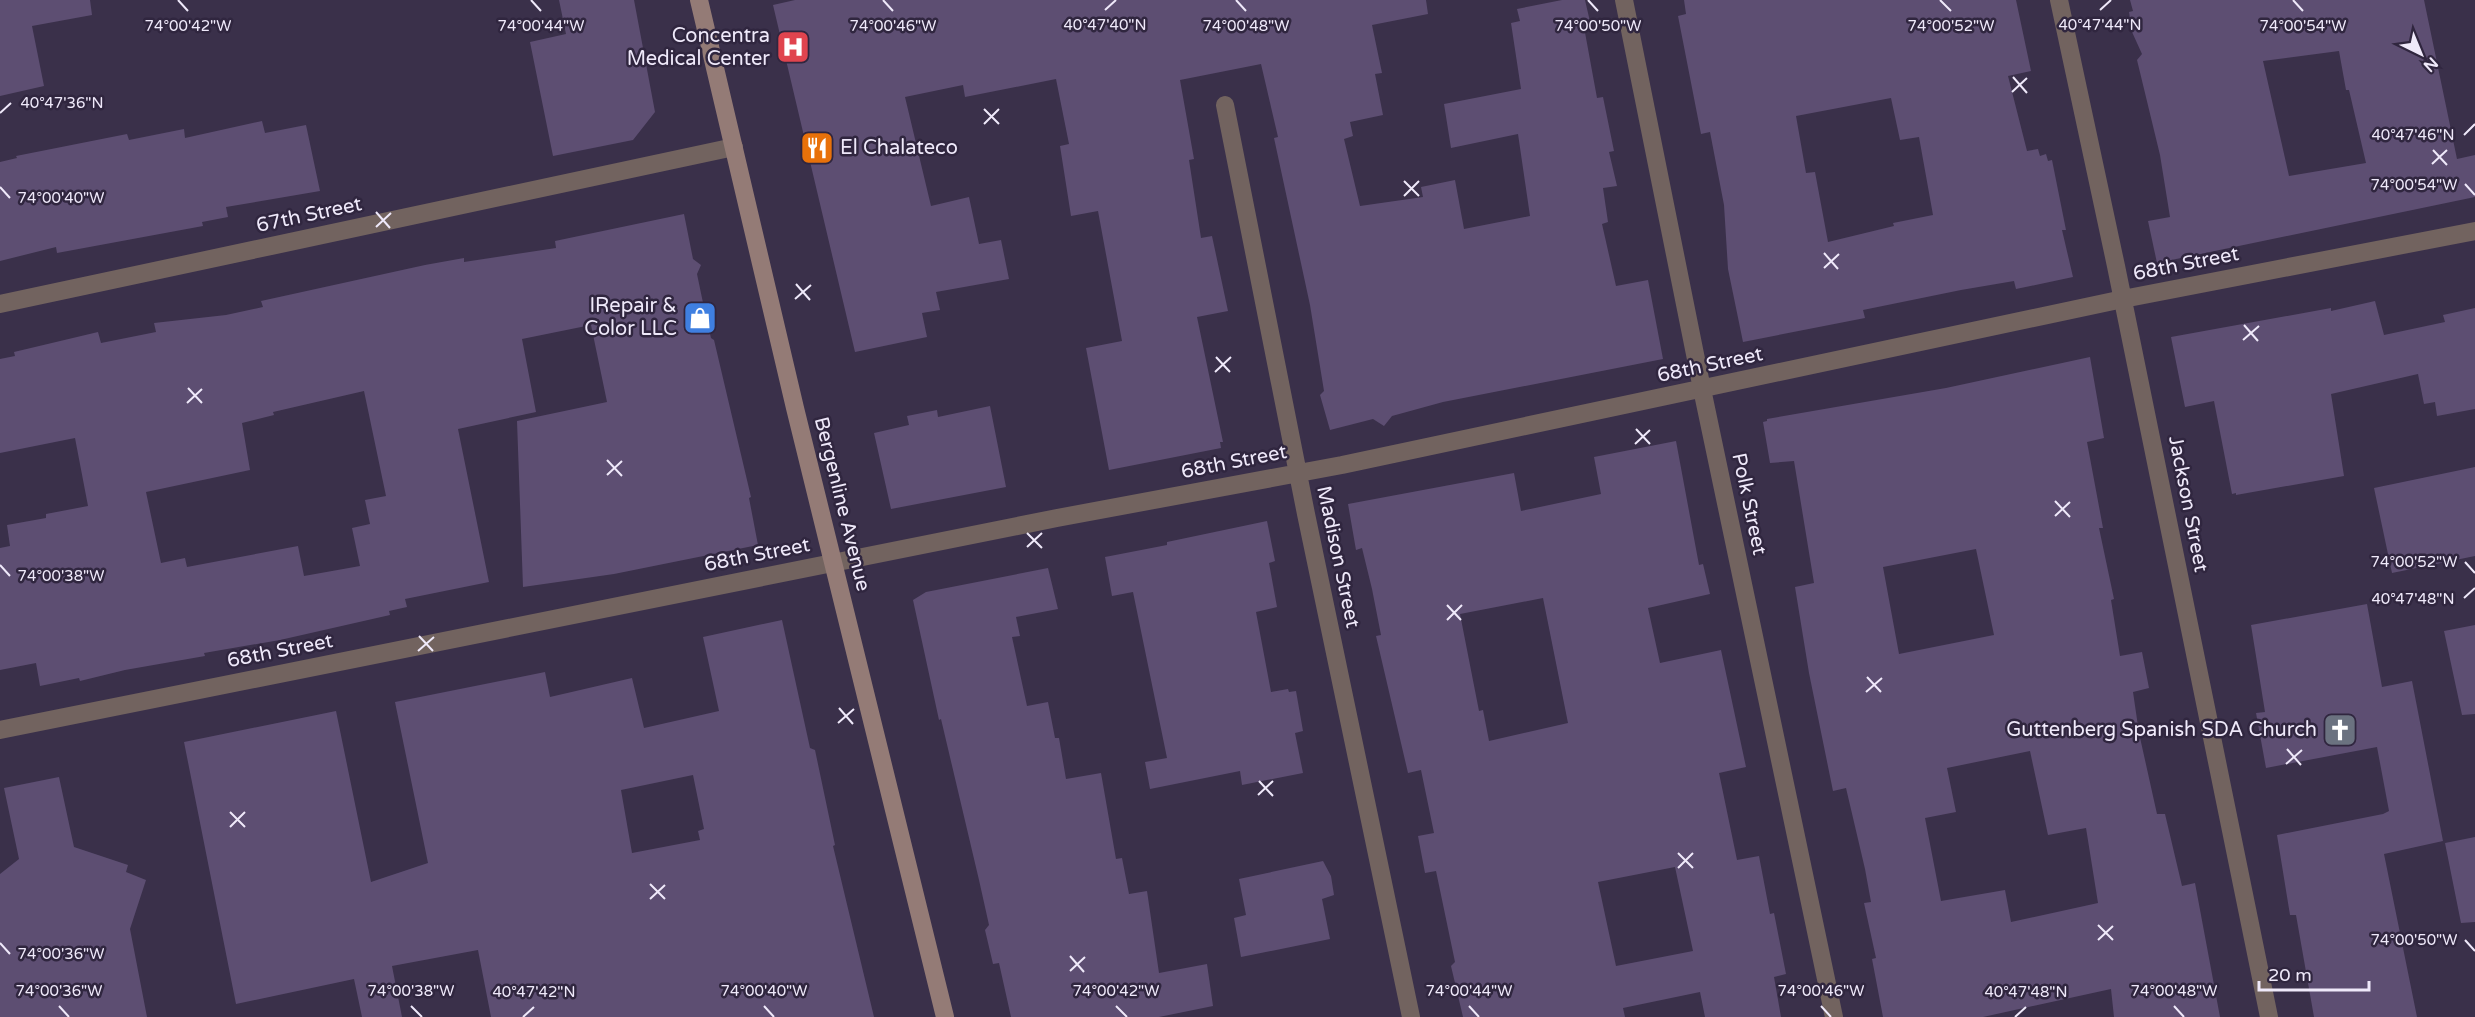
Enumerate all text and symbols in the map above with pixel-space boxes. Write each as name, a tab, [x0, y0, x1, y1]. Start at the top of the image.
text: 40°47'40"N	[1063, 16, 1147, 34]
text: 40°47'44"N	[2058, 16, 2142, 34]
text: 74°00'42"W	[145, 17, 231, 35]
text: 74°00'44"W	[498, 17, 584, 35]
text: 74°00'46"W	[850, 17, 936, 35]
text: 74°00'48"W	[1203, 17, 1289, 35]
text: 74°00'50"W	[1555, 17, 1641, 35]
text: 74°00'52"W	[1908, 17, 1994, 35]
text: 74°00'54"W	[2260, 17, 2346, 35]
place label: Concentra Medical Center	[627, 24, 770, 71]
north arrow	[2391, 24, 2451, 84]
hospital icon: Concentra Medical Center	[775, 29, 811, 65]
text: N	[2419, 53, 2442, 76]
text: 40°47'36"N	[20, 94, 104, 112]
text: 40°47'46"N	[2371, 126, 2455, 144]
restaurant icon: El Chalateco	[799, 130, 835, 166]
place label: El Chalateco	[840, 136, 958, 160]
text: 74°00'54"W	[2371, 176, 2457, 194]
text: 74°00'40"W	[18, 189, 104, 207]
street label: 67th Street	[254, 192, 364, 238]
street label: 68th Street	[2131, 242, 2241, 286]
place label: IRepair & Color LLC	[584, 294, 677, 341]
shop icon: IRepair & Color LLC	[682, 300, 718, 336]
street label: 68th Street	[1655, 342, 1765, 388]
street label: Bergenline Avenue	[809, 414, 875, 594]
street label: Jackson Street	[2163, 434, 2213, 575]
street label: 68th Street	[1179, 440, 1289, 484]
street label: Polk Street	[1726, 451, 1772, 557]
street label: Madison Street	[1311, 484, 1365, 630]
street label: 68th Street	[702, 533, 812, 577]
text: 74°00'52"W	[2371, 553, 2457, 571]
text: 74°00'38"W	[18, 567, 104, 585]
text: 40°47'48"N	[2371, 590, 2455, 608]
street label: 68th Street	[225, 629, 335, 673]
church icon: Guttenberg Spanish SDA Church	[2322, 712, 2358, 748]
place label: Guttenberg Spanish SDA Church	[2006, 718, 2317, 742]
text: 74°00'50"W	[2371, 931, 2457, 949]
text: 74°00'36"W	[18, 945, 104, 963]
scale bar	[2259, 954, 2368, 992]
text: 20 m	[2268, 964, 2312, 986]
text: 74°00'36"W	[16, 982, 102, 1000]
text: 74°00'38"W	[368, 982, 454, 1000]
text: 74°00'40"W	[721, 982, 807, 1000]
text: 74°00'42"W	[1073, 982, 1159, 1000]
text: 74°00'44"W	[1426, 982, 1512, 1000]
text: 74°00'46"W	[1778, 982, 1864, 1000]
text: 74°00'48"W	[2131, 982, 2217, 1000]
text: 40°47'42"N	[492, 983, 576, 1001]
text: 40°47'48"N	[1984, 983, 2068, 1001]

